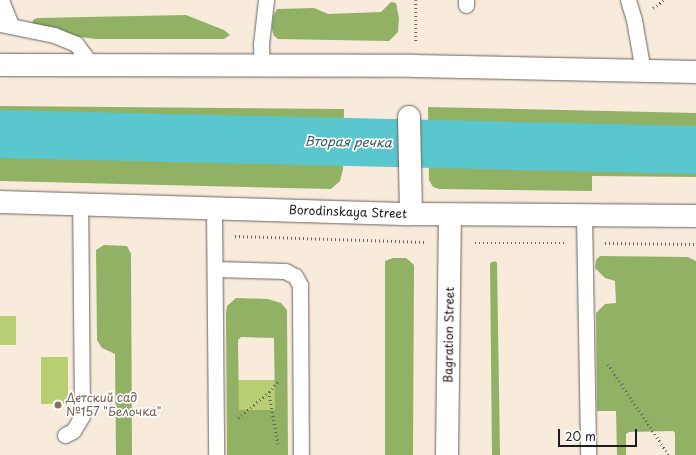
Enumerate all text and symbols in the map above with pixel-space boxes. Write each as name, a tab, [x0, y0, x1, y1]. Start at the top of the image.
water label: Вторая речка	[304, 133, 392, 151]
street label: Borodinskaya Street	[288, 203, 408, 221]
street label: Bagration Street	[441, 287, 457, 383]
place label: Детский сад №157 "Белочка"	[66, 391, 163, 419]
marker: Детский сад №157 "Белочка"	[53, 400, 63, 410]
scale bar	[560, 421, 639, 447]
text: 20 m	[565, 427, 596, 445]

